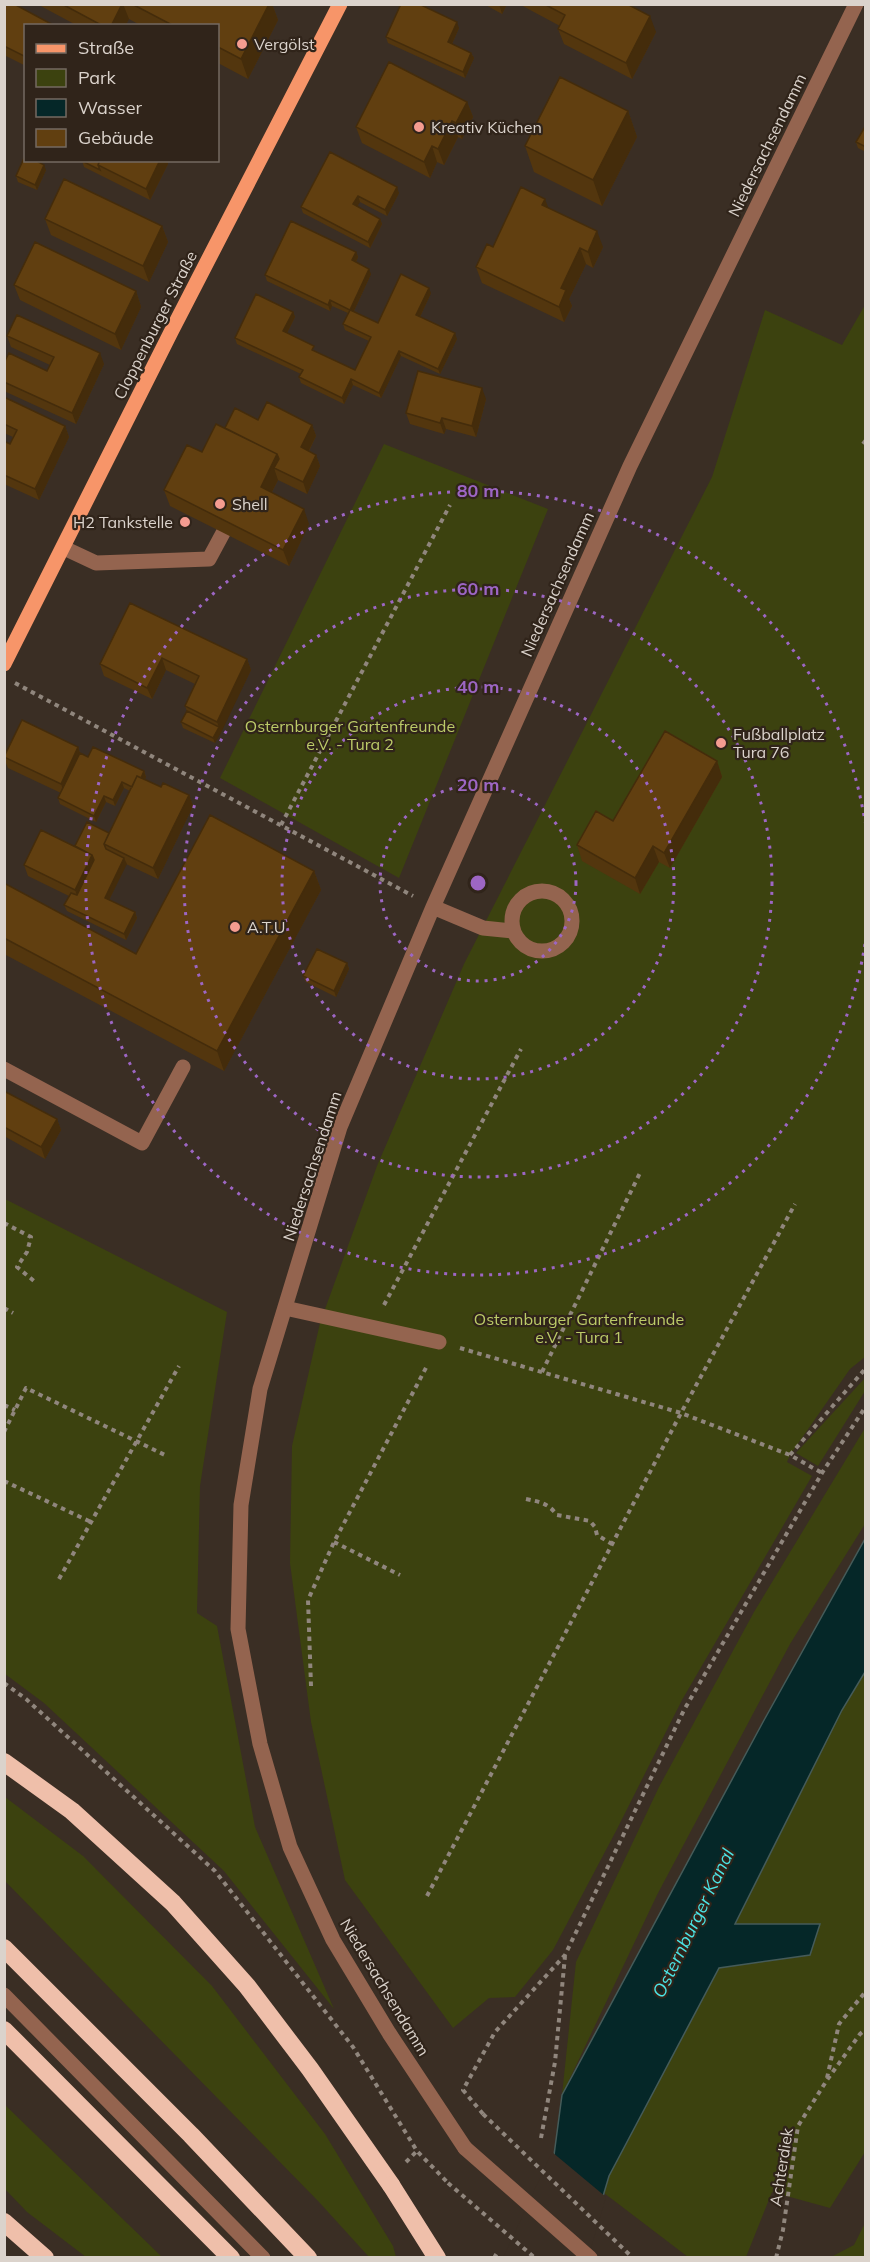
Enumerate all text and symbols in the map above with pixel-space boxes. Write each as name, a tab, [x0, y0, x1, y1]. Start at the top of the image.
legend	[24, 24, 219, 162]
place label: Vergölst	[254, 34, 315, 54]
text: Straße	[78, 36, 134, 59]
marker: Vergölst	[235, 37, 249, 51]
text: Park	[78, 66, 117, 89]
street label: Niedersachsendamm	[724, 70, 810, 220]
text: Wasser	[78, 96, 142, 119]
place label: Kreativ Küchen	[431, 117, 542, 137]
marker: Kreativ Küchen	[412, 120, 426, 134]
text: Gebäude	[78, 126, 154, 149]
street label: Cloppenburger Straße	[109, 248, 201, 402]
text: 80 m	[457, 479, 499, 502]
place label: Shell	[232, 494, 268, 514]
marker: Shell	[213, 497, 227, 511]
street label: Niedersachsendamm	[516, 508, 598, 660]
place label: H2 Tankstelle	[73, 512, 173, 532]
marker: H2 Tankstelle	[178, 515, 192, 529]
text: 60 m	[457, 577, 499, 600]
text: 40 m	[457, 675, 499, 698]
park label: Osternburger Gartenfreunde e.V. - Tura 2	[245, 716, 455, 754]
place label: Fußballplatz Tura 76	[733, 724, 825, 762]
marker: Fußballplatz Tura 76	[714, 736, 728, 750]
text: 20 m	[457, 773, 499, 796]
centre of rings	[468, 873, 488, 893]
place label: A.T.U	[247, 917, 286, 937]
marker: A.T.U	[228, 920, 242, 934]
street label: Niedersachsendamm	[278, 1088, 346, 1244]
park label: Osternburger Gartenfreunde e.V. - Tura 1	[474, 1309, 684, 1347]
water label: Osternburger Kanal	[647, 1844, 739, 2001]
street label: Niedersachsendamm	[336, 1915, 434, 2059]
street label: Achterdiek	[765, 2126, 797, 2208]

